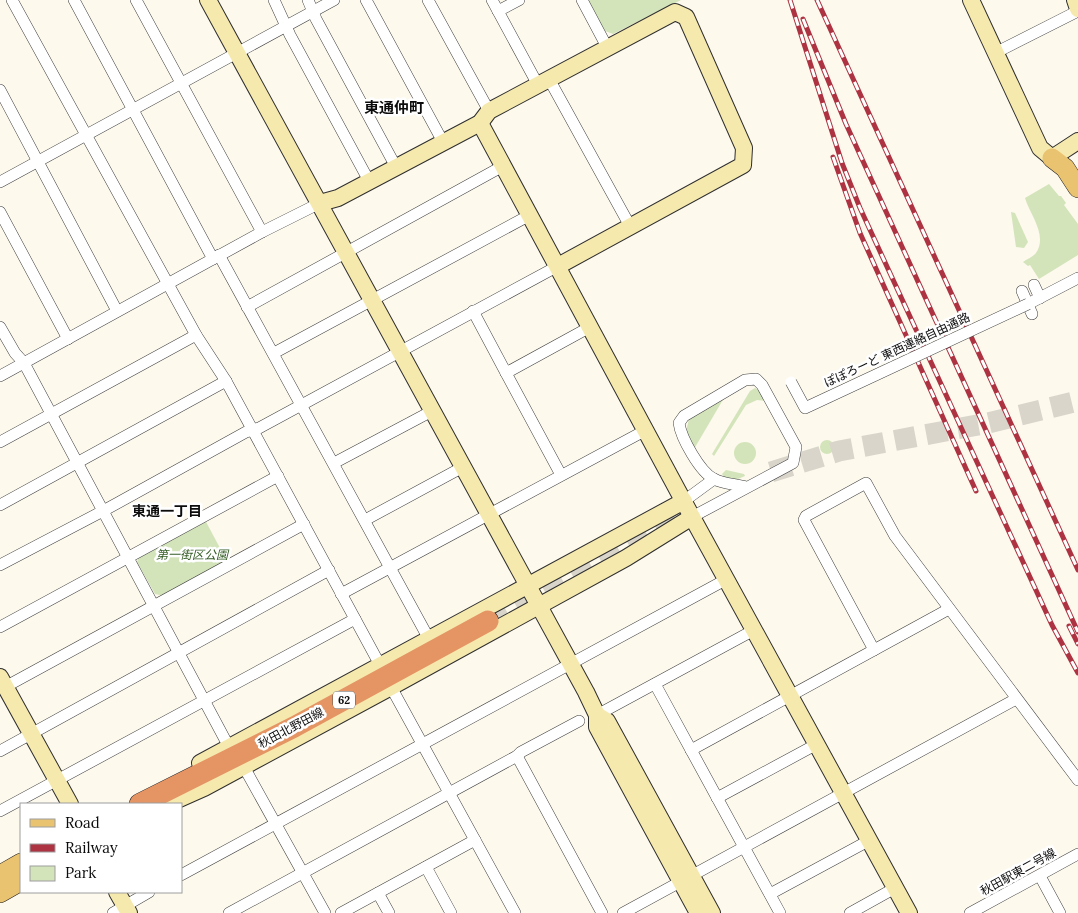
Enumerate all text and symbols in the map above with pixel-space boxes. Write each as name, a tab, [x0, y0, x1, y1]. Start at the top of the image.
district label: 東通仲町	[364, 98, 424, 117]
street label: ぽぽろーど 東西連絡自由通路	[821, 309, 972, 390]
district label: 東通一丁目	[132, 502, 202, 520]
park label: 第一街区公園	[156, 547, 230, 562]
road number: 62	[333, 692, 355, 708]
street label: 秋田北野田線	[255, 704, 326, 751]
legend	[20, 803, 182, 893]
text: Road	[65, 813, 100, 832]
text: Railway	[65, 838, 118, 857]
street label: 秋田駅東二号線	[977, 845, 1058, 898]
text: Park	[65, 863, 96, 882]

